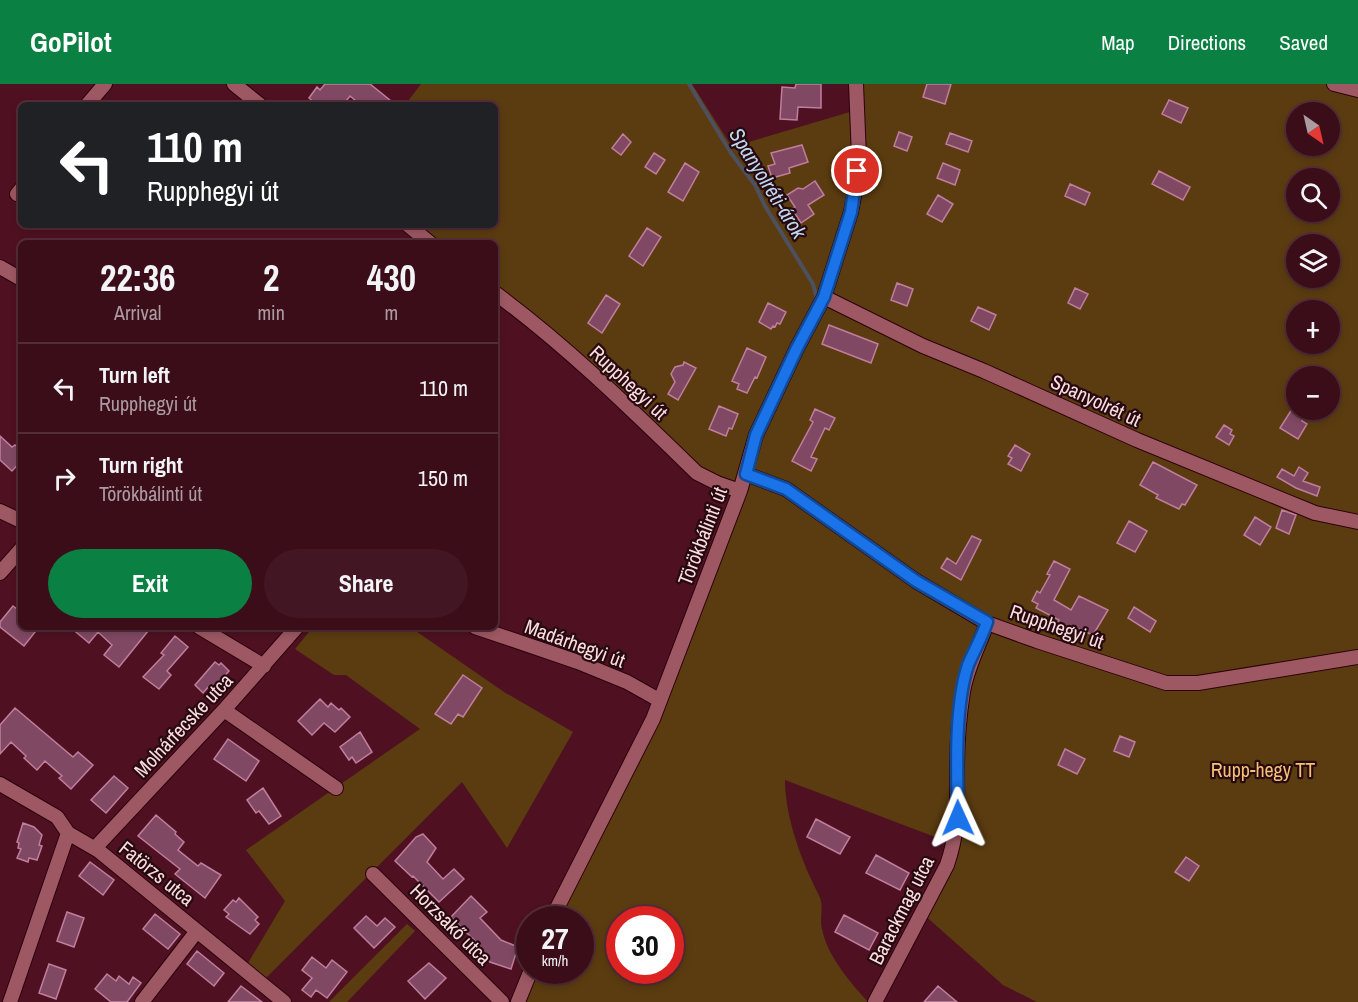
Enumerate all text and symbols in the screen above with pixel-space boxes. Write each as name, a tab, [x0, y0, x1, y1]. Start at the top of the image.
text: GoPilot	[30, 23, 112, 61]
text: Map	[1101, 28, 1135, 57]
text: Directions	[1168, 28, 1246, 57]
text: Saved	[1279, 28, 1328, 57]
north arrow	[1286, 102, 1340, 156]
map controls	[1286, 102, 1340, 420]
text: 110 m	[147, 119, 243, 175]
water label: Spanyolréti-árok	[722, 122, 815, 245]
icon: left	[48, 126, 126, 204]
pin	[831, 145, 882, 196]
icon: arrive	[840, 154, 873, 187]
button: search	[1286, 168, 1340, 222]
text: Rupphegyi út	[147, 173, 279, 209]
button: layers	[1286, 234, 1340, 288]
text: 22:36	[100, 254, 175, 302]
text: 2	[263, 254, 279, 302]
text: 430	[367, 254, 416, 302]
text: Arrival	[114, 299, 161, 326]
text: min	[257, 299, 285, 326]
text: m	[385, 299, 398, 326]
button: +	[1286, 300, 1340, 354]
street label: Rupphegyi út	[584, 339, 674, 425]
text: Turn left	[99, 360, 170, 390]
button: −	[1286, 366, 1340, 420]
street label: Spanyolrét út	[1047, 367, 1146, 433]
icon: left	[48, 372, 81, 405]
text: 110 m	[419, 373, 468, 403]
text: Rupphegyi út	[99, 390, 197, 417]
text: Turn right	[99, 450, 183, 480]
icon: right	[48, 462, 81, 495]
text: 150 m	[418, 463, 468, 493]
text: Törökbálinti út	[99, 480, 202, 507]
street label: Törökbálinti út	[671, 483, 733, 589]
button: Exit	[48, 549, 252, 618]
button: Share	[264, 549, 468, 618]
street label: Rupphegyi út	[1006, 597, 1108, 655]
street label: Madárhegyi út	[521, 612, 629, 674]
street label: Molnárfecske utca	[128, 667, 238, 783]
park label: Rupp-hegy TT	[1211, 756, 1315, 783]
position arrow	[926, 786, 990, 850]
street label: Fatörzs utca	[114, 834, 200, 912]
street label: Barackmag utca	[862, 851, 940, 969]
street label: Horzsakő utca	[404, 877, 498, 971]
speed limit sign: 30	[606, 906, 684, 984]
text: 27	[541, 918, 569, 958]
text: km/h	[542, 950, 568, 971]

